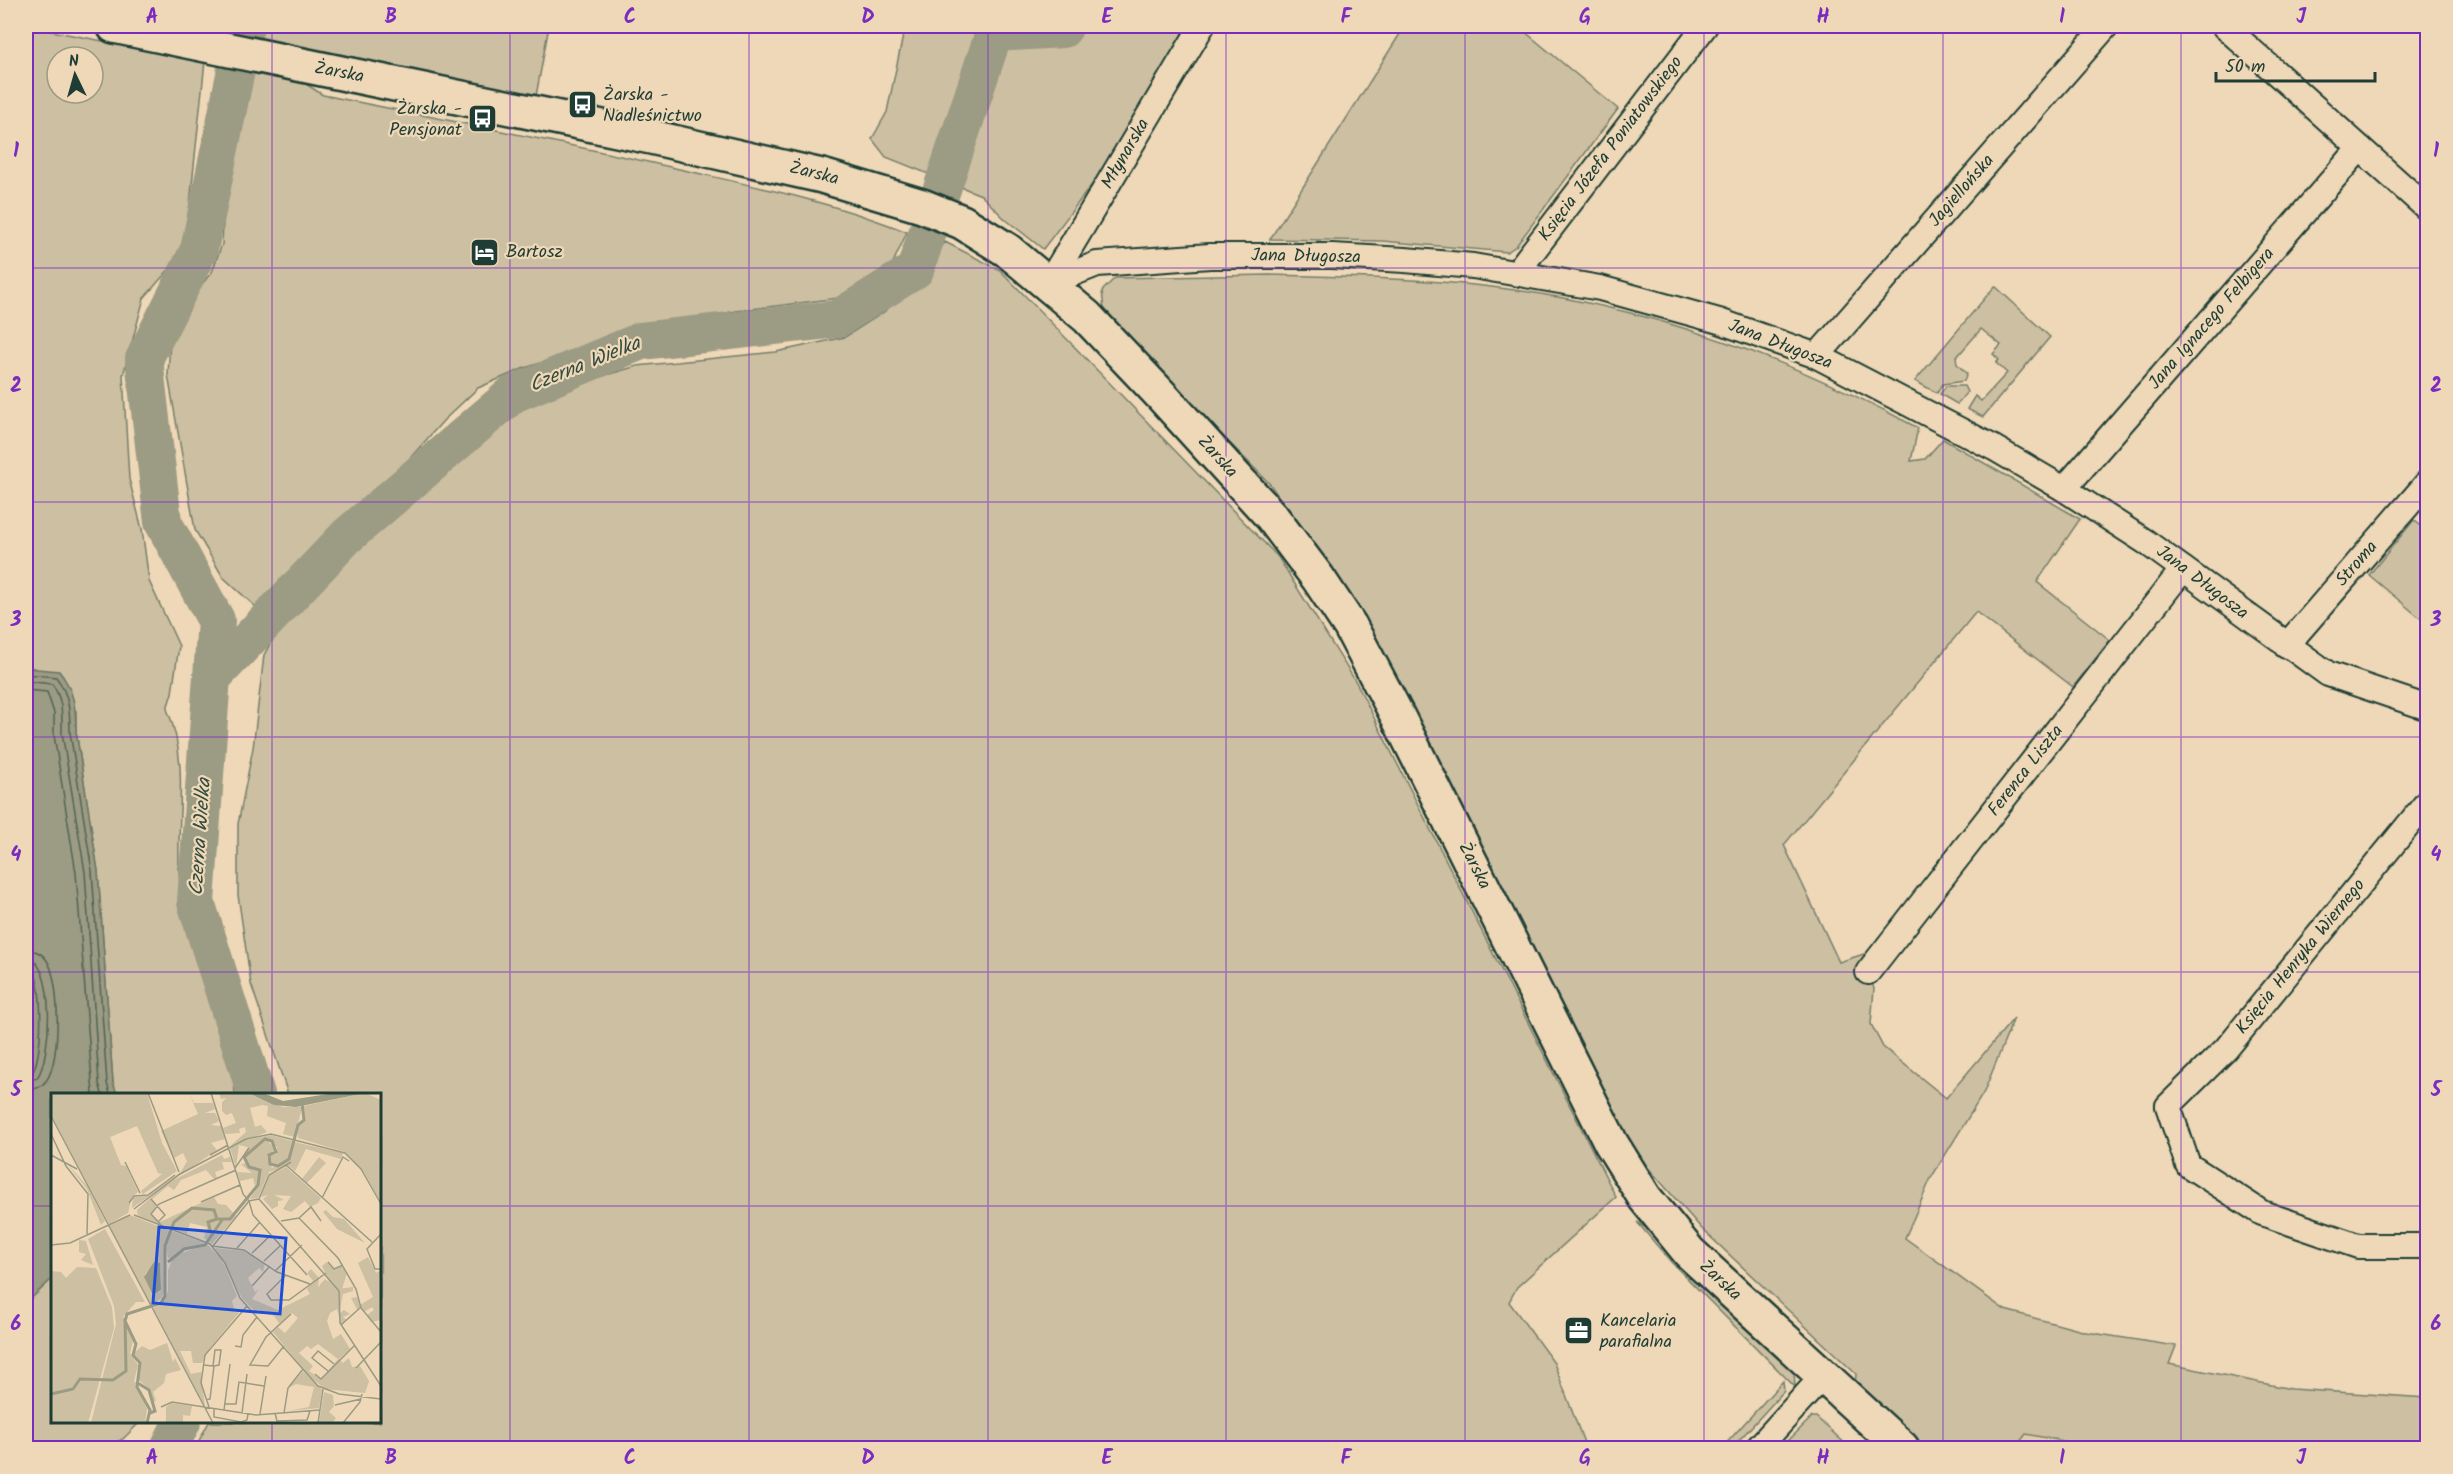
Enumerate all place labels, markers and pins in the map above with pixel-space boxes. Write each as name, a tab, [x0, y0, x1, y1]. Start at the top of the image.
place label: Żarska - Nadleśnictwo	[603, 81, 702, 131]
bus stop icon: Żarska - Nadleśnictwo	[566, 89, 598, 121]
place label: Żarska - Pensjonat	[389, 95, 463, 145]
bus stop icon: Żarska - Pensjonat	[467, 103, 499, 135]
hotel icon: Bartosz	[469, 236, 501, 268]
place label: Bartosz	[506, 238, 563, 267]
place label: Kancelaria parafialna	[1599, 1307, 1676, 1357]
office icon: Kancelaria parafialna	[1563, 1315, 1595, 1347]

